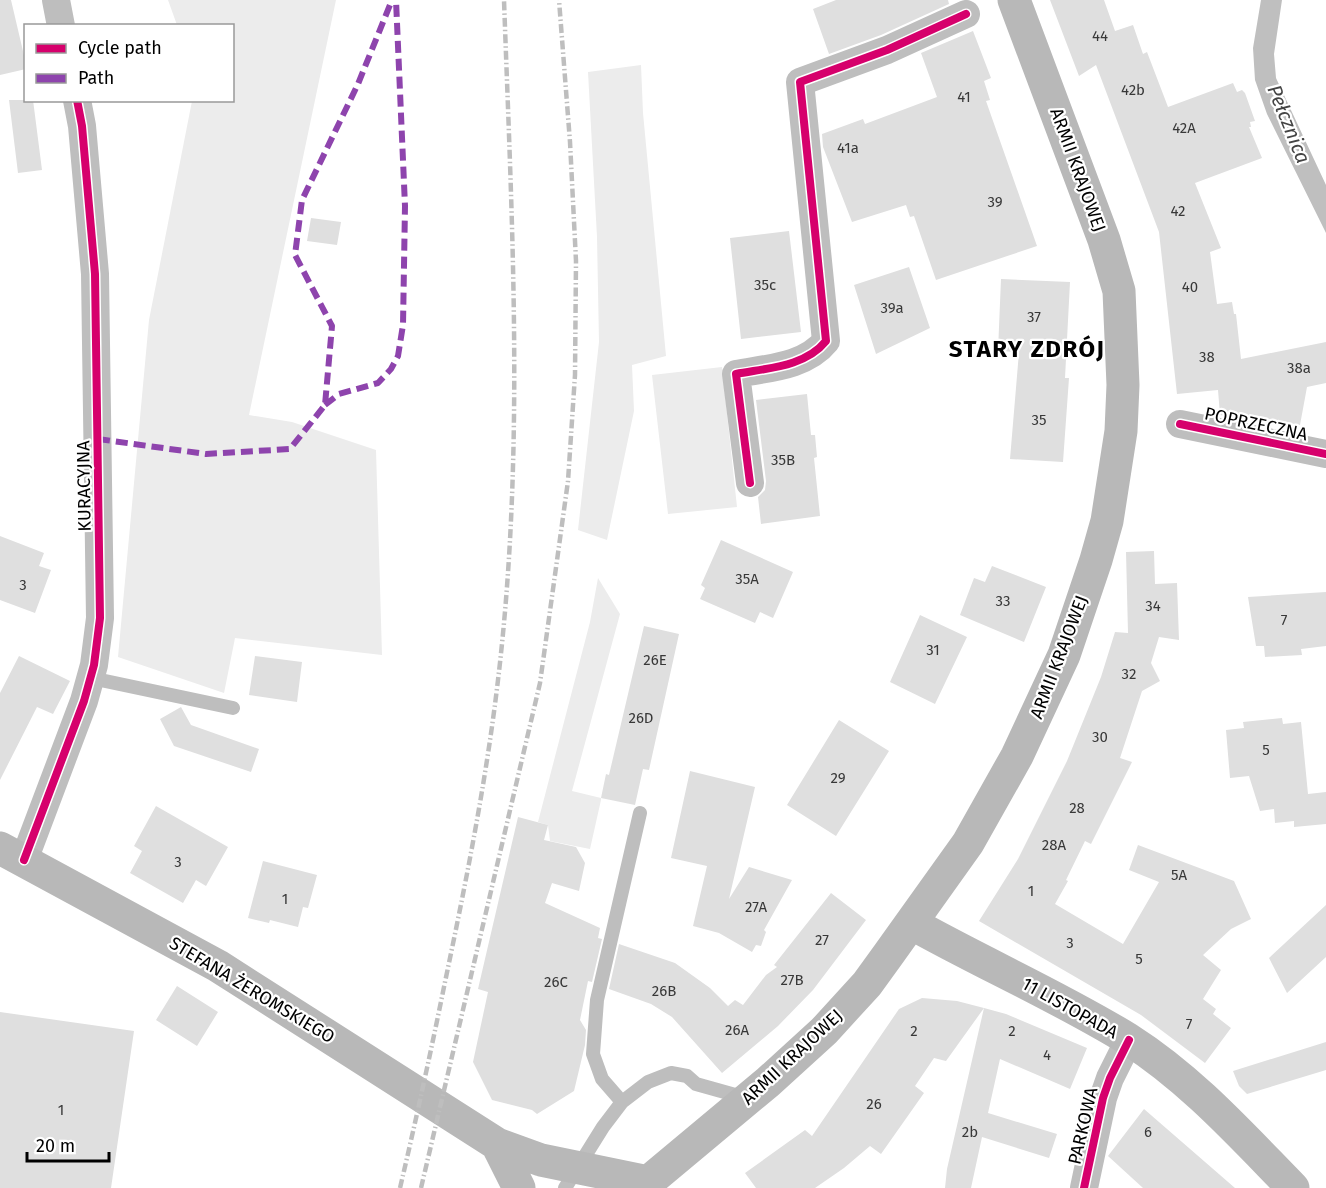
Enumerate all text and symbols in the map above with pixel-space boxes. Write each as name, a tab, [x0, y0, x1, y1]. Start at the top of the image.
legend	[24, 24, 234, 102]
house number: 44	[1092, 27, 1108, 45]
text: Cycle path	[78, 37, 162, 59]
text: Path	[78, 67, 114, 89]
house number: 42b	[1121, 81, 1145, 99]
water label: Pełcznica	[1262, 81, 1316, 167]
house number: 41	[957, 88, 971, 106]
street label: ARMII KRAJOWEJ	[1045, 105, 1111, 235]
house number: 42A	[1172, 119, 1196, 137]
house number: 41a	[837, 139, 859, 157]
house number: 39	[987, 193, 1003, 211]
house number: 42	[1170, 202, 1186, 220]
house number: 35c	[754, 276, 776, 294]
house number: 40	[1182, 278, 1198, 296]
house number: 39a	[880, 299, 904, 317]
house number: 37	[1027, 308, 1041, 326]
district label: STARY ZDRÓJ	[949, 335, 1105, 363]
house number: 38	[1199, 348, 1215, 366]
house number: 38a	[1287, 359, 1311, 377]
street label: POPRZECZNA	[1202, 402, 1310, 446]
house number: 35	[1031, 411, 1047, 429]
street label: KURACYJNA	[72, 440, 96, 532]
house number: 35B	[771, 451, 795, 469]
house number: 35A	[735, 570, 759, 588]
house number: 3	[19, 576, 27, 594]
house number: 33	[996, 592, 1010, 610]
street label: ARMII KRAJOWEJ	[1025, 592, 1093, 722]
house number: 34	[1145, 597, 1161, 615]
house number: 7	[1281, 611, 1288, 629]
house number: 31	[926, 641, 940, 659]
house number: 26E	[643, 651, 667, 669]
house number: 32	[1122, 665, 1136, 683]
house number: 26D	[628, 709, 654, 727]
house number: 30	[1092, 728, 1108, 746]
house number: 5	[1262, 741, 1270, 759]
house number: 29	[830, 769, 846, 787]
house number: 28	[1069, 799, 1085, 817]
house number: 28A	[1042, 836, 1067, 854]
house number: 3	[174, 853, 182, 871]
house number: 5A	[1171, 866, 1187, 884]
house number: 1	[1028, 882, 1034, 900]
house number: 1	[282, 890, 288, 908]
house number: 27A	[745, 898, 767, 916]
house number: 27	[815, 931, 829, 949]
street label: STEFANA ŻEROMSKIEGO	[165, 932, 339, 1048]
house number: 3	[1066, 934, 1074, 952]
house number: 5	[1135, 950, 1143, 968]
house number: 27B	[780, 971, 804, 989]
house number: 26C	[544, 973, 569, 991]
street label: 11 LISTOPADA	[1018, 973, 1122, 1044]
house number: 26B	[652, 982, 676, 1000]
street label: ARMII KRAJOWEJ	[737, 1005, 847, 1109]
house number: 7	[1186, 1015, 1193, 1033]
house number: 26A	[725, 1021, 749, 1039]
house number: 2	[910, 1022, 918, 1040]
house number: 2	[1008, 1022, 1016, 1040]
house number: 4	[1043, 1046, 1051, 1064]
street label: PARKOWA	[1063, 1085, 1103, 1167]
house number: 26	[866, 1095, 882, 1113]
house number: 1	[58, 1101, 64, 1119]
house number: 2b	[962, 1123, 978, 1141]
house number: 6	[1144, 1123, 1152, 1141]
scale bar	[27, 1125, 110, 1163]
text: 20 m	[36, 1135, 75, 1157]

